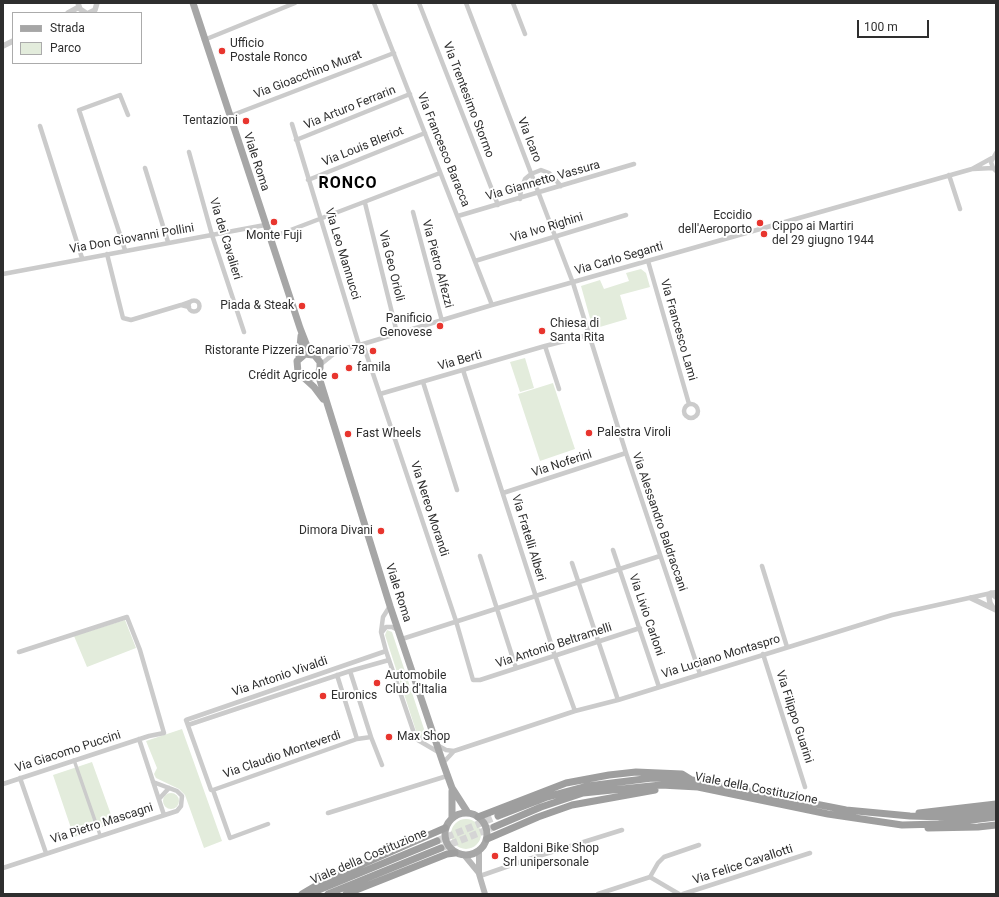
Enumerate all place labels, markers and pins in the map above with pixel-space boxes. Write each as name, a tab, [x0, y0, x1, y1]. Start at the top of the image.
place label: Ufficio Postale Ronco	[230, 37, 307, 65]
marker: Ufficio Postale Ronco	[217, 46, 227, 56]
place label: Tentazioni	[183, 114, 238, 128]
marker: Tentazioni	[241, 116, 251, 126]
place label: Eccidio dell'Aeroporto	[678, 209, 752, 237]
marker: Monte Fuji	[269, 217, 279, 227]
marker: Eccidio dell'Aeroporto	[755, 218, 765, 228]
place label: Cippo ai Martiri del 29 giugno 1944	[772, 220, 874, 248]
place label: Monte Fuji	[246, 229, 302, 243]
marker: Cippo ai Martiri del 29 giugno 1944	[759, 229, 769, 239]
place label: Piada & Steak	[220, 299, 294, 313]
marker: Piada & Steak	[297, 301, 307, 311]
place label: Panificio Genovese	[379, 312, 432, 340]
place label: Chiesa di Santa Rita	[550, 317, 604, 345]
marker: Panificio Genovese	[435, 321, 445, 331]
marker: Chiesa di Santa Rita	[537, 326, 547, 336]
place label: Ristorante Pizzeria Canario 78	[205, 344, 365, 358]
marker: Ristorante Pizzeria Canario 78	[368, 346, 378, 356]
place label: famila	[357, 361, 391, 375]
marker: famila	[344, 363, 354, 373]
place label: Crédit Agricole	[248, 369, 327, 383]
marker: Crédit Agricole	[330, 371, 340, 381]
place label: Palestra Viroli	[597, 426, 671, 440]
place label: Fast Wheels	[356, 427, 421, 441]
marker: Palestra Viroli	[584, 428, 594, 438]
marker: Fast Wheels	[343, 429, 353, 439]
place label: Dimora Divani	[299, 524, 373, 538]
marker: Dimora Divani	[376, 526, 386, 536]
place label: Automobile Club d'Italia	[385, 669, 447, 697]
marker: Automobile Club d'Italia	[372, 678, 382, 688]
place label: Euronics	[331, 689, 377, 703]
marker: Euronics	[318, 691, 328, 701]
place label: Max Shop	[397, 730, 450, 744]
marker: Max Shop	[384, 732, 394, 742]
place label: Baldoni Bike Shop Srl unipersonale	[503, 842, 599, 870]
marker: Baldoni Bike Shop Srl unipersonale	[490, 851, 500, 861]

